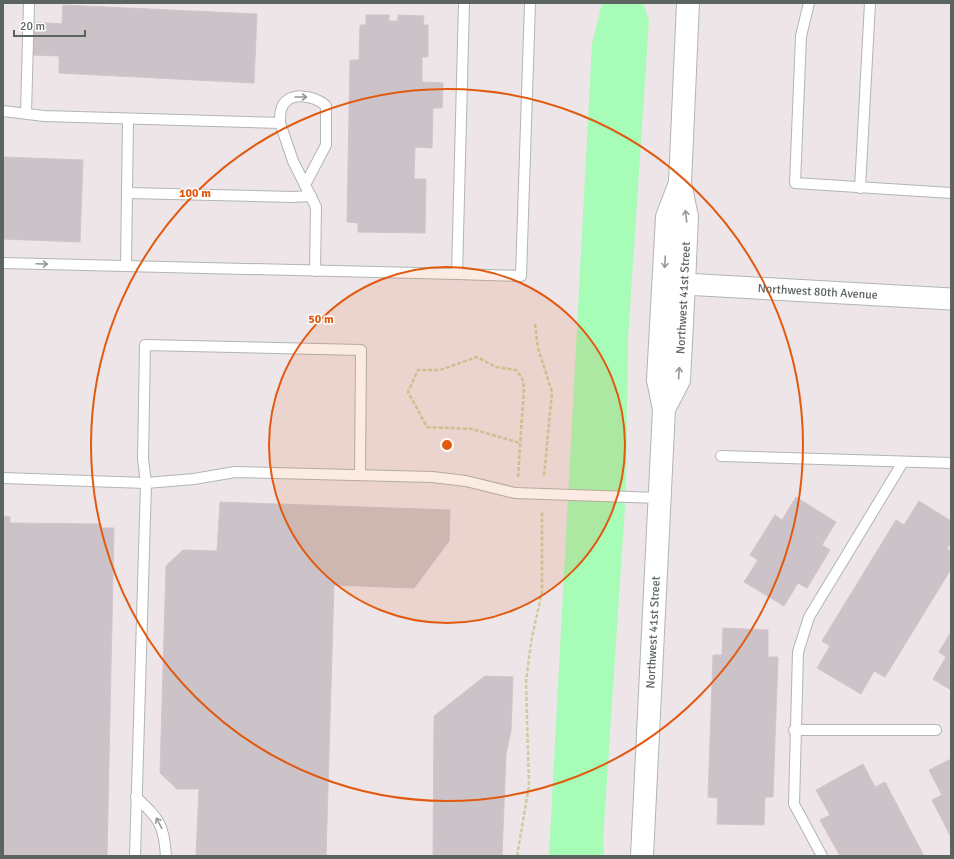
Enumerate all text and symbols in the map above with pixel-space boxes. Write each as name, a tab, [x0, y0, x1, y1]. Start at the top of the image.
scale bar	[14, 12, 85, 38]
text: 20 m	[20, 19, 45, 34]
one-way arrow	[294, 93, 307, 101]
text: 100 m	[179, 186, 211, 201]
one-way arrow	[682, 210, 690, 223]
street label: Northwest 41st Street	[673, 241, 694, 354]
one-way arrow	[661, 255, 668, 268]
one-way arrow	[35, 260, 48, 268]
street label: Northwest 80th Avenue	[757, 281, 878, 303]
text: 50 m	[308, 312, 334, 327]
one-way arrow	[675, 367, 682, 380]
centre of rings	[440, 438, 454, 452]
street label: Northwest 41st Street	[643, 576, 664, 689]
one-way arrow	[154, 817, 162, 829]

